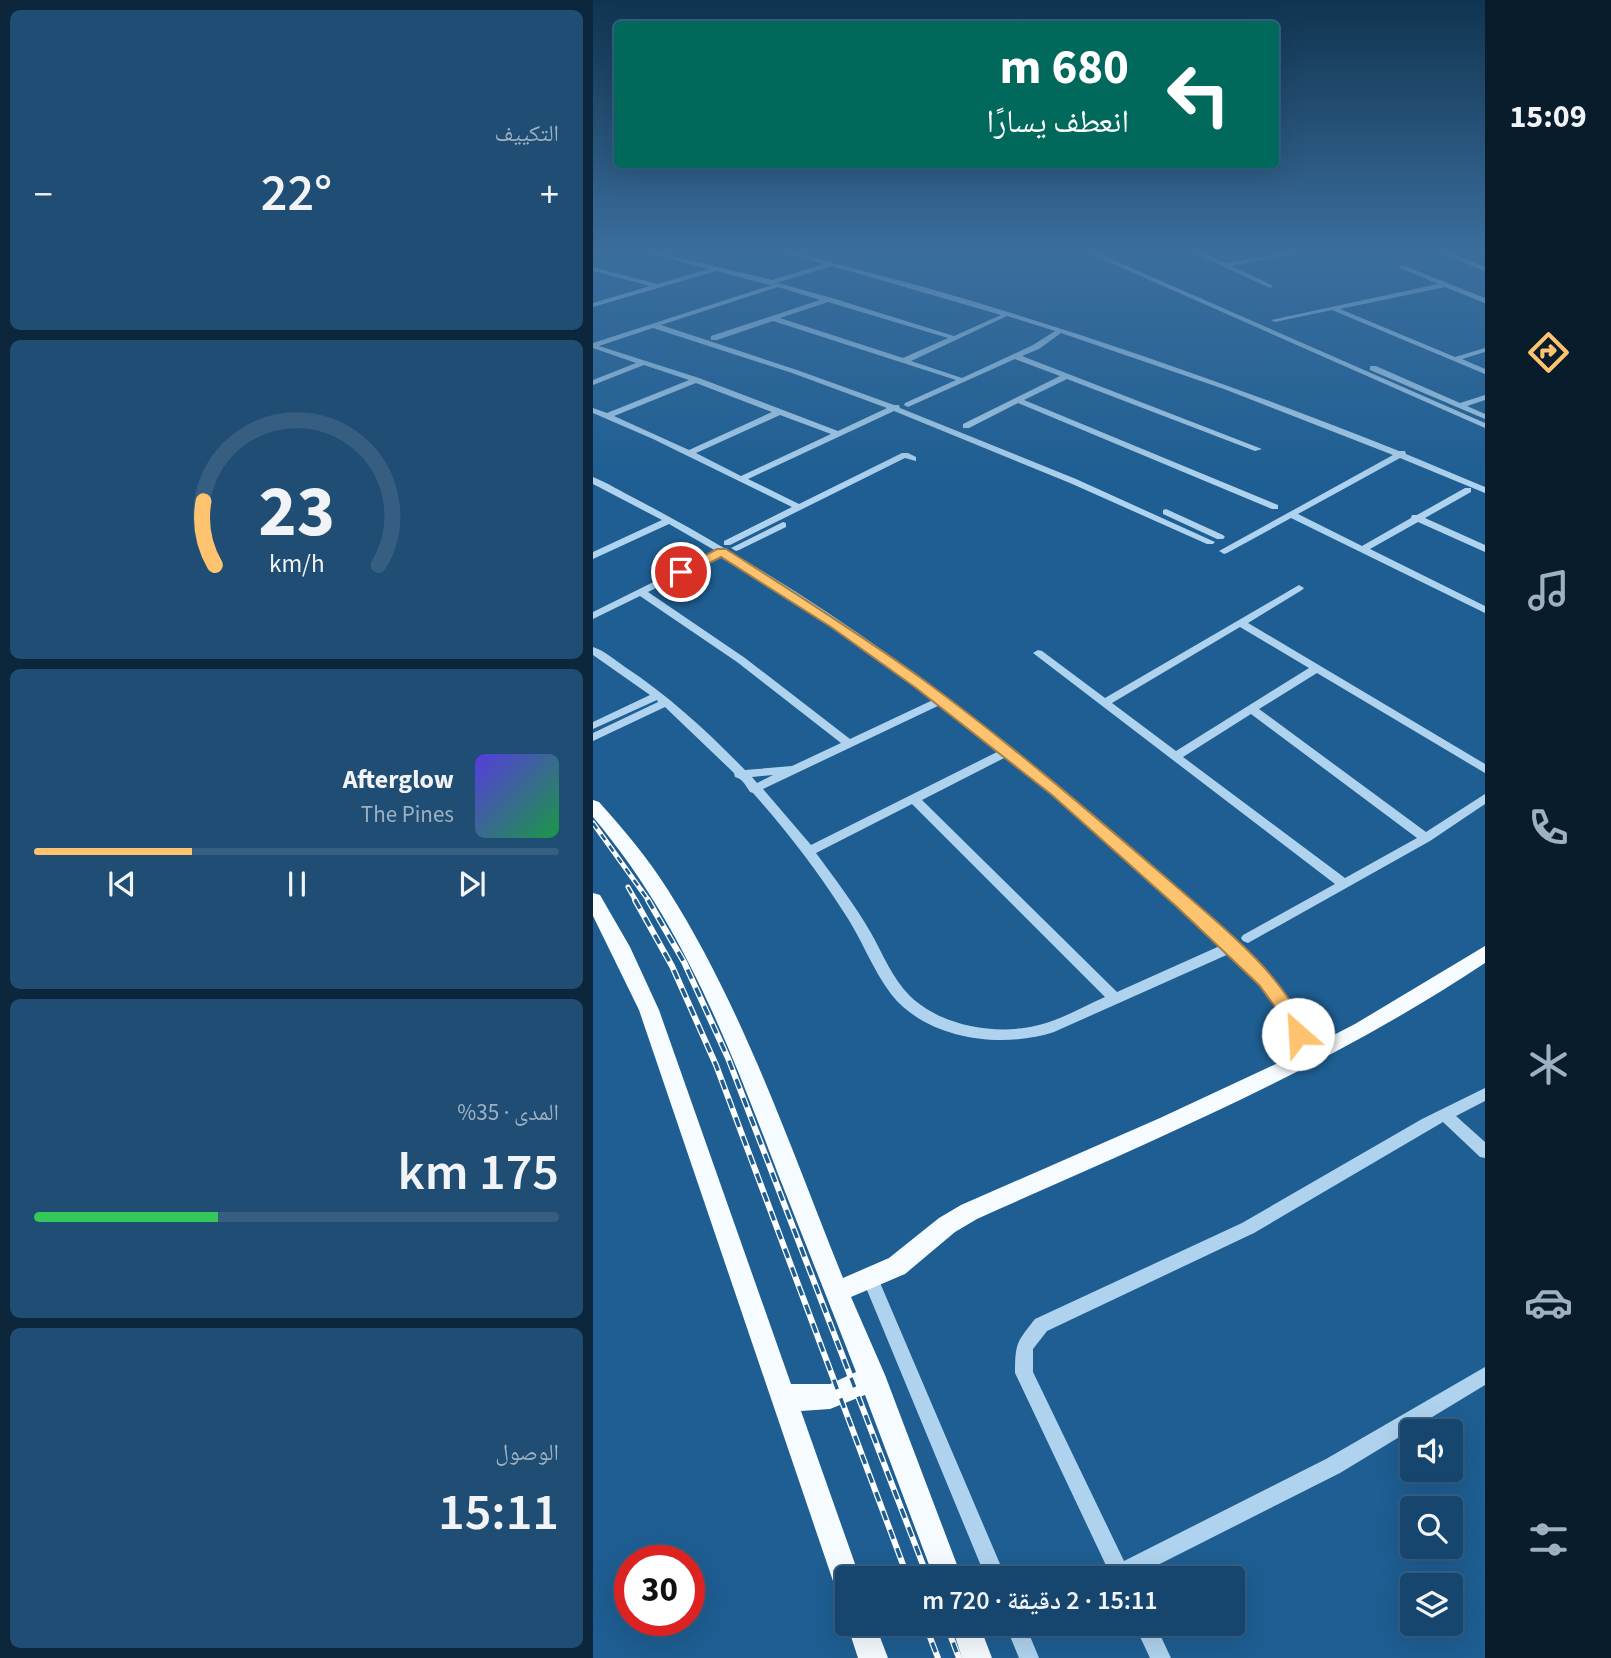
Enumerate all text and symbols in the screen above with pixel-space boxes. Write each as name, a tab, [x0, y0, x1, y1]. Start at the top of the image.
text: 680 m	[1000, 33, 1129, 103]
icon: left	[1153, 49, 1244, 140]
text: 15:09	[1509, 94, 1587, 140]
text: انعطف يسارًا	[986, 99, 1129, 145]
text: التكييف	[494, 117, 559, 150]
text: 22°	[261, 157, 332, 231]
text: −	[34, 168, 53, 222]
text: +	[540, 168, 559, 222]
icon: directions	[1524, 328, 1573, 377]
text: 23	[258, 461, 335, 565]
pin	[651, 542, 711, 602]
text: km/h	[269, 546, 324, 582]
icon: arrive	[662, 553, 700, 591]
icon: music	[1524, 566, 1573, 615]
text: Afterglow	[343, 761, 454, 798]
text: The Pines	[361, 798, 454, 831]
icon: phone	[1524, 803, 1573, 852]
icon: previous	[103, 865, 141, 903]
icon: pause	[278, 865, 316, 903]
icon: next	[453, 865, 491, 903]
position arrow	[1261, 997, 1335, 1071]
icon: climate	[1524, 1040, 1573, 1089]
text: المدى · 35%	[457, 1096, 559, 1129]
text: 175 km	[398, 1136, 559, 1210]
icon: car	[1524, 1278, 1573, 1327]
map controls	[1400, 1419, 1463, 1636]
button: sound	[1400, 1419, 1463, 1482]
text: الوصول	[495, 1436, 559, 1469]
text: 15:11	[438, 1476, 559, 1550]
button: search	[1400, 1496, 1463, 1559]
icon: filters	[1524, 1515, 1573, 1564]
speed limit sign: 30	[614, 1545, 705, 1636]
button: layers	[1400, 1573, 1463, 1636]
text: 15:11 · 2 دقيقة · 720 m	[922, 1582, 1158, 1619]

